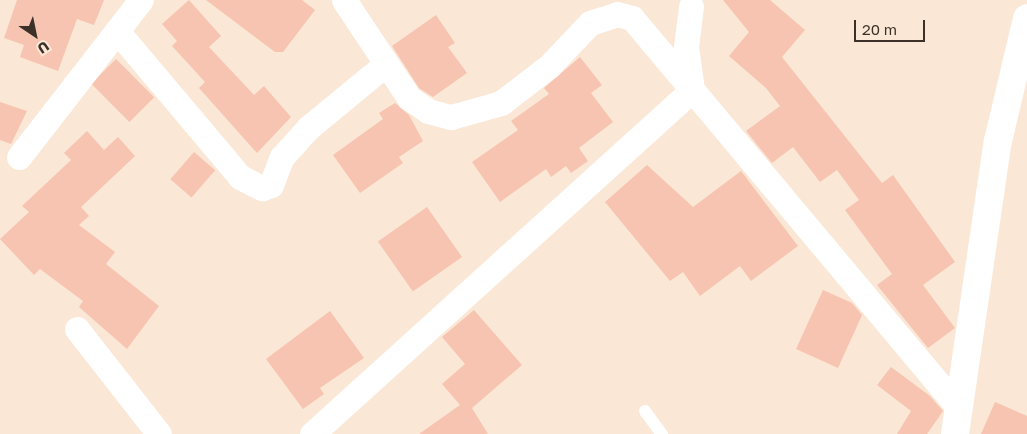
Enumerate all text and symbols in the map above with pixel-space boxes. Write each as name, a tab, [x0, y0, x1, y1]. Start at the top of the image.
north arrow	[10, 10, 60, 60]
scale bar	[857, 10, 928, 42]
text: 20 m	[862, 20, 897, 38]
text: U	[35, 38, 53, 58]

